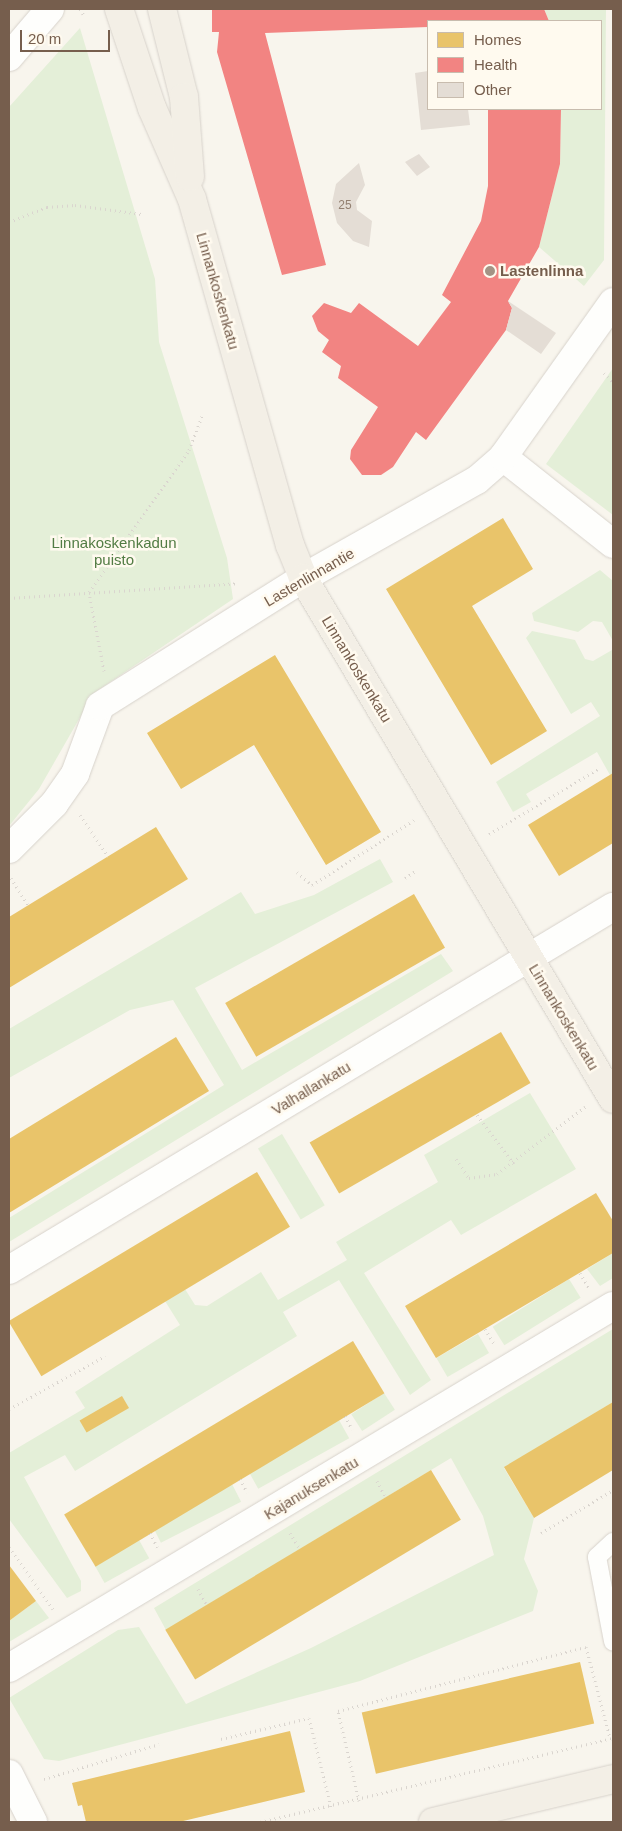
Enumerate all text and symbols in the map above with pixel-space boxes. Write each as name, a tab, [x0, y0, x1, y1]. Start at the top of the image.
scale bar	[22, 20, 112, 52]
legend	[427, 20, 602, 110]
text: 20 m	[28, 30, 61, 47]
text: Homes	[474, 31, 522, 48]
text: Health	[474, 56, 517, 73]
text: Other	[474, 81, 512, 98]
house number: 25	[338, 199, 352, 213]
street label: Linnankoskenkatu	[193, 230, 243, 352]
place label: Lastenlinna	[500, 262, 583, 280]
marker: Lastenlinna	[484, 265, 496, 277]
park label: Linnakoskenkadun puisto	[51, 533, 177, 568]
street label: Lastenlinnantie	[261, 544, 357, 610]
street label: Linnankoskenkatu	[318, 613, 396, 725]
street label: Linnankoskenkatu	[525, 961, 603, 1073]
street label: Valhallankatu	[268, 1057, 354, 1119]
street label: Kajanuksenkatu	[261, 1453, 361, 1523]

